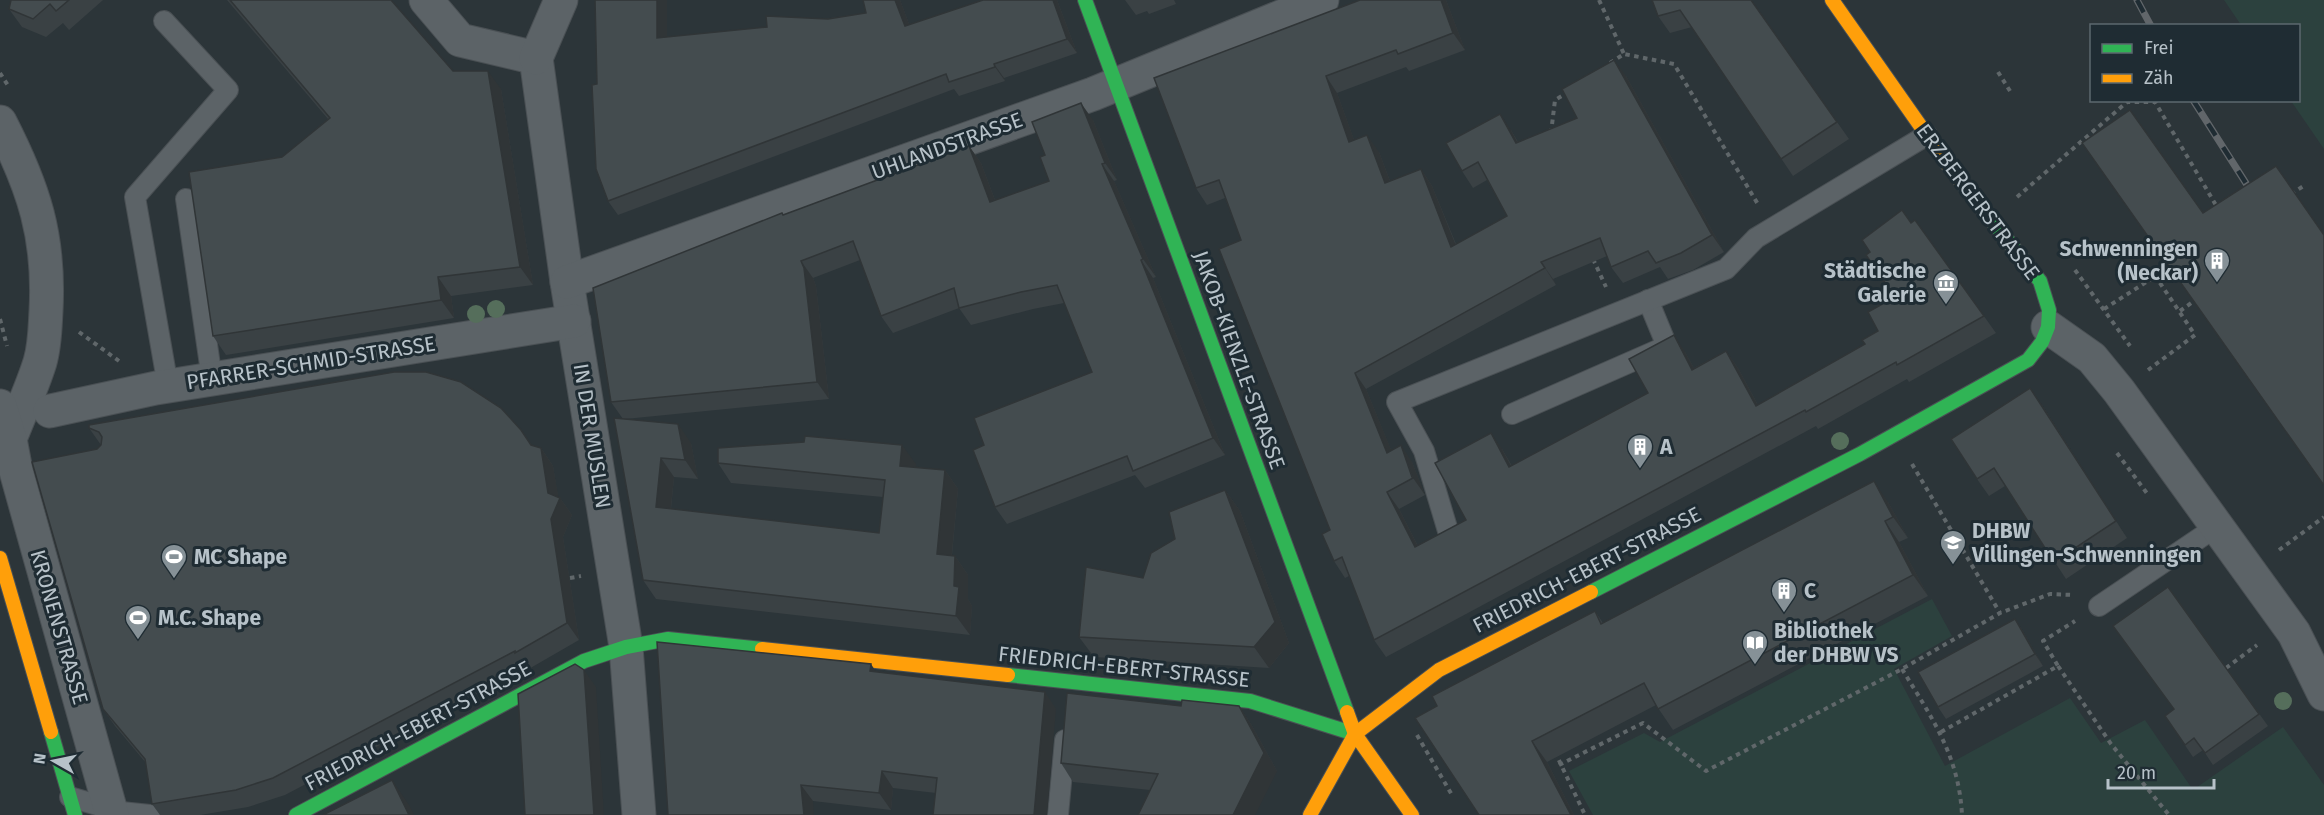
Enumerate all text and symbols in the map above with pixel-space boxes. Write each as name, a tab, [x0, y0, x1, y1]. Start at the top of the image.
legend	[2090, 24, 2300, 102]
text: Frei	[2144, 37, 2174, 59]
text: Zäh	[2144, 67, 2173, 89]
street label: UHLANDSTRASSE	[868, 107, 1026, 185]
street label: ERZBERGERSTRASSE	[1911, 119, 2045, 285]
place label: Schwenningen (Neckar)	[2059, 236, 2198, 286]
building icon: Schwenningen (Neckar)	[2202, 246, 2232, 284]
street label: JAKOB-KIENZLE-STRASSE	[1187, 247, 1291, 473]
place label: Städtische Galerie	[1824, 258, 1926, 308]
museum icon: Städtische Galerie	[1931, 268, 1961, 306]
street label: PFARRER-SCHMID-STRASSE	[185, 330, 437, 396]
street label: IN DER MUSLEN	[568, 362, 616, 510]
building icon: A	[1625, 432, 1655, 470]
place label: A	[1659, 434, 1673, 460]
street label: FRIEDRICH-EBERT-STRASSE	[1468, 501, 1706, 639]
place label: DHBW Villingen-Schwenningen	[1971, 518, 2202, 568]
school or university icon: DHBW Villingen-Schwenningen	[1938, 528, 1968, 566]
sports icon: MC Shape	[159, 542, 189, 580]
place label: MC Shape	[194, 544, 288, 570]
street label: KRONENSTRASSE	[24, 547, 94, 707]
building icon: C	[1769, 576, 1799, 614]
place label: C	[1804, 578, 1816, 604]
sports icon: M.C. Shape	[123, 603, 153, 641]
place label: M.C. Shape	[158, 605, 261, 631]
place label: Bibliothek der DHBW VS	[1774, 618, 1898, 668]
library icon: Bibliothek der DHBW VS	[1740, 628, 1770, 666]
street label: FRIEDRICH-EBERT-STRASSE	[997, 641, 1251, 693]
street label: FRIEDRICH-EBERT-STRASSE	[300, 655, 536, 797]
north arrow	[24, 731, 84, 791]
text: N	[29, 752, 50, 765]
scale bar	[2108, 752, 2214, 790]
text: 20 m	[2117, 762, 2156, 784]

